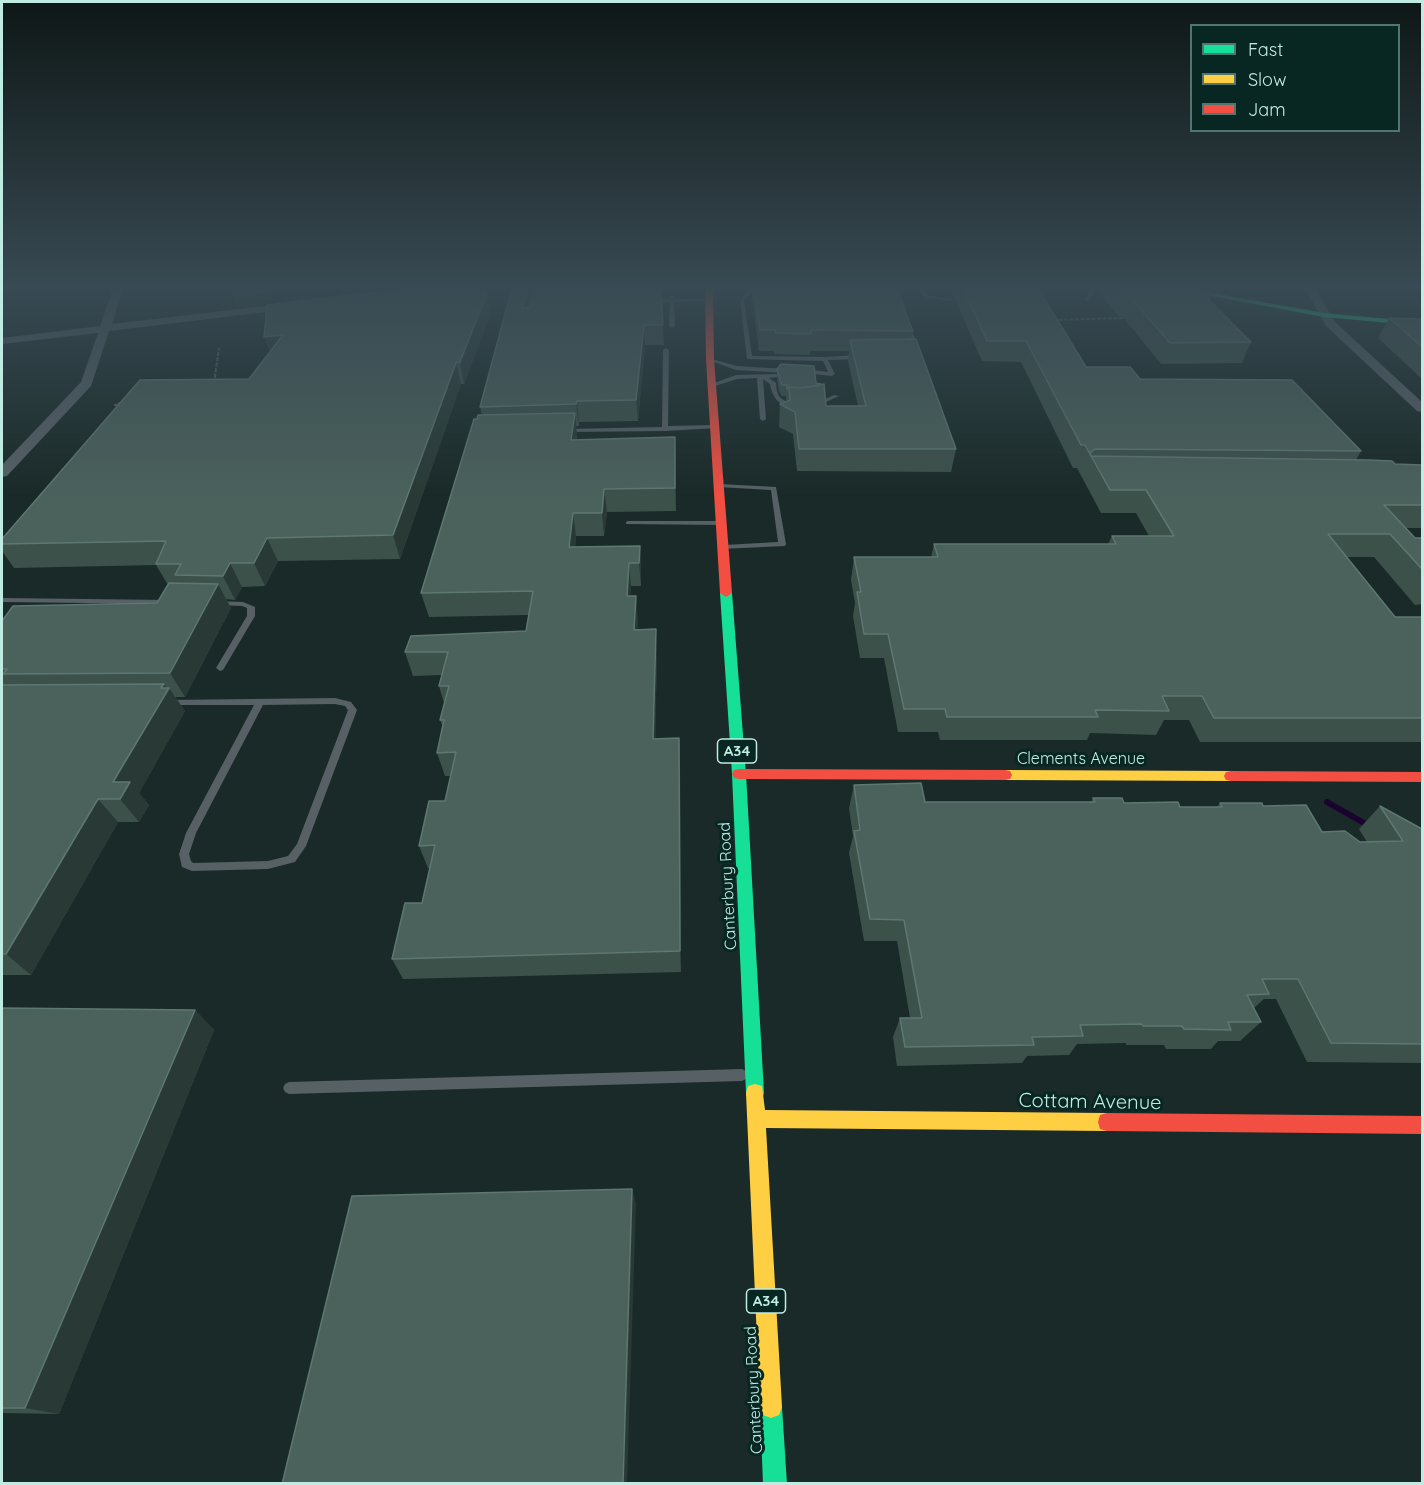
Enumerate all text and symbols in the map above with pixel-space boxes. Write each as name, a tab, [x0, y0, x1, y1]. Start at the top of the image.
legend	[1190, 24, 1400, 132]
text: Fast	[1248, 38, 1283, 61]
text: Slow	[1248, 68, 1286, 91]
text: Jam	[1248, 98, 1286, 121]
road number: A34	[718, 739, 756, 763]
street label: Clements Avenue	[1017, 749, 1145, 769]
street label: Canterbury Road	[715, 822, 741, 950]
street label: Cottam Avenue	[1018, 1089, 1162, 1115]
road number: A34	[746, 1289, 786, 1313]
street label: Canterbury Road	[741, 1326, 767, 1454]

